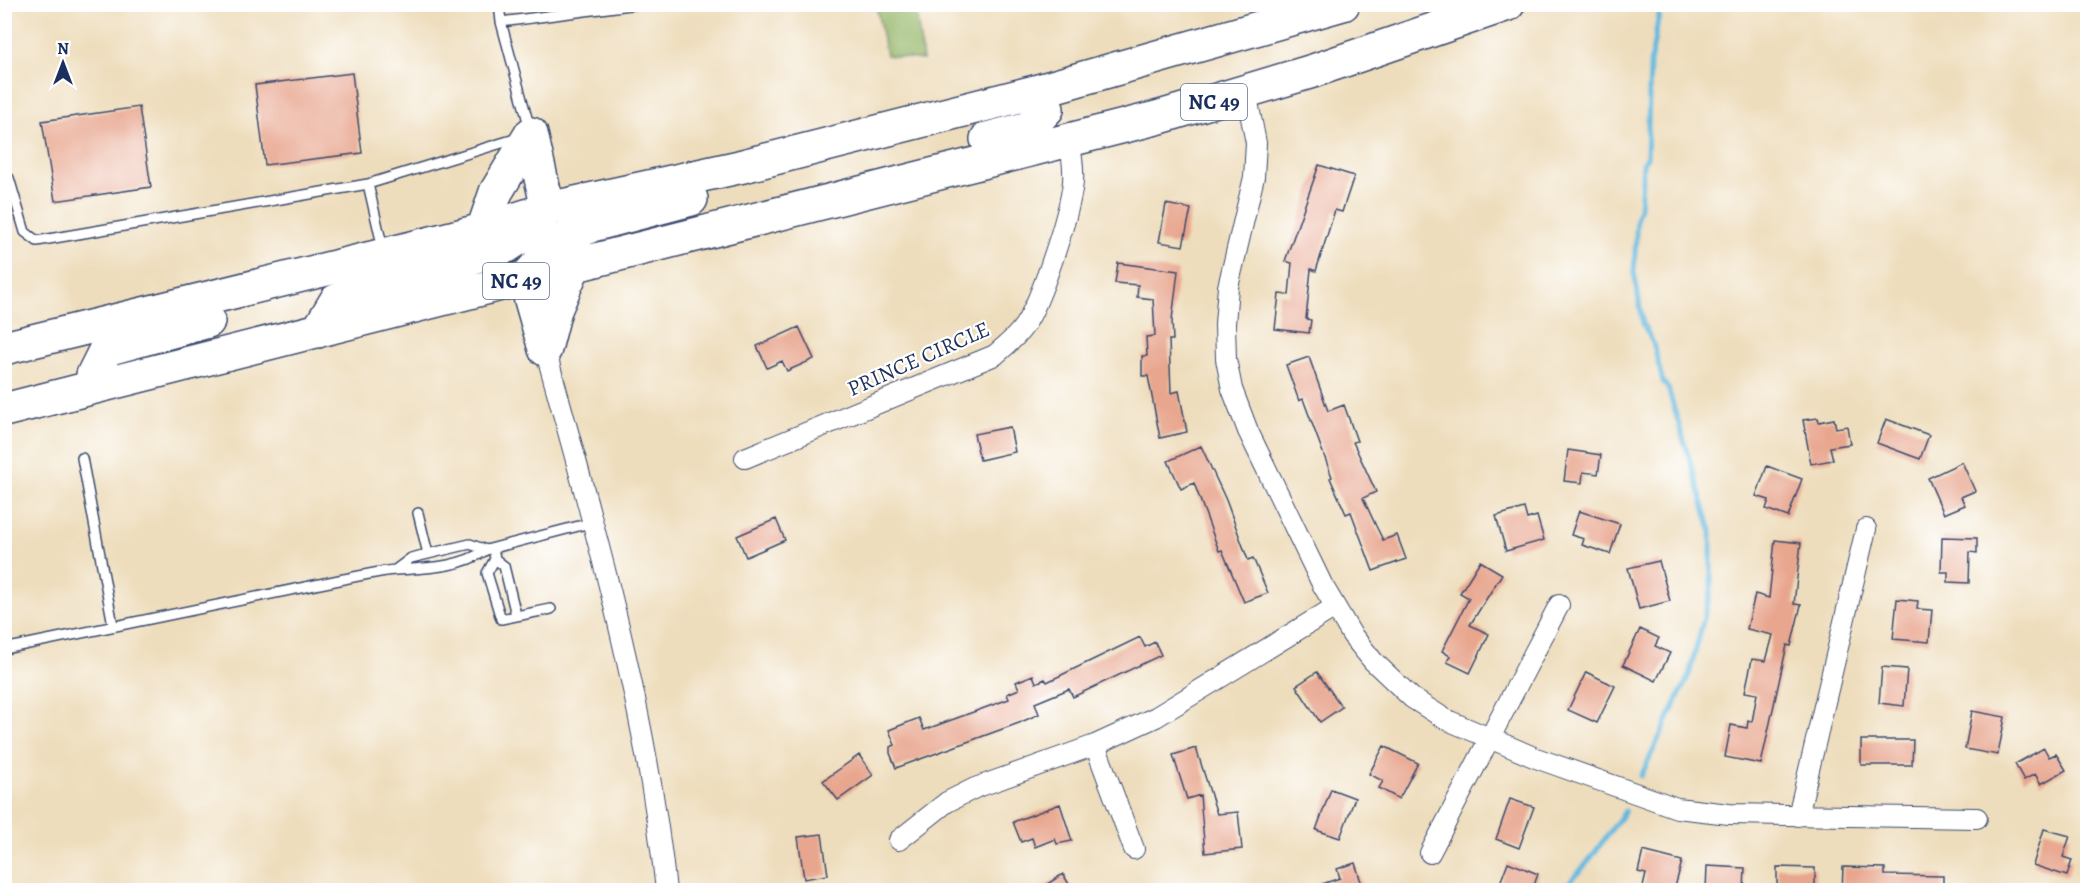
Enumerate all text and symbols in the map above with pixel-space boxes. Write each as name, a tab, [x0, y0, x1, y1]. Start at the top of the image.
north arrow	[33, 33, 93, 93]
text: N	[57, 38, 69, 60]
road number: NC 49	[1181, 84, 1247, 120]
road number: NC 49	[483, 263, 549, 299]
street label: PRINCE CIRCLE	[842, 314, 994, 404]

